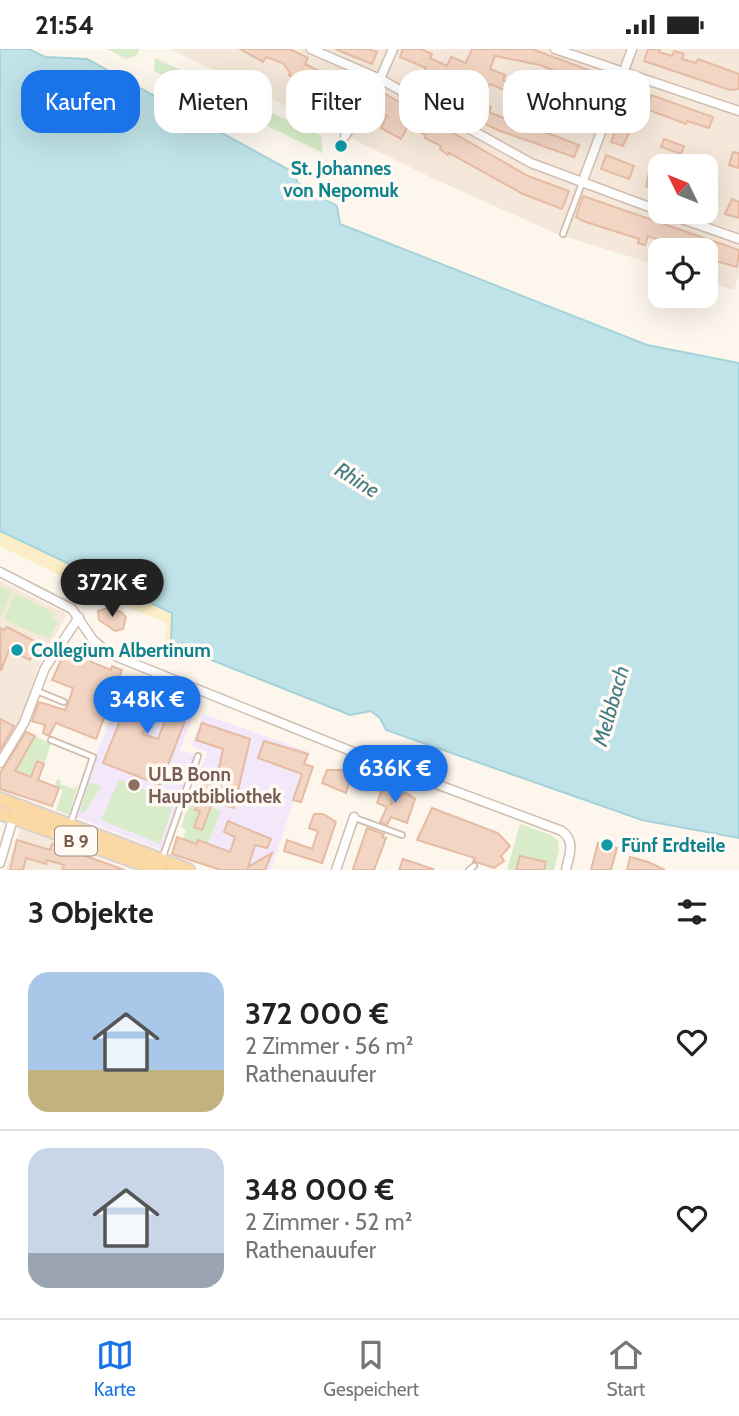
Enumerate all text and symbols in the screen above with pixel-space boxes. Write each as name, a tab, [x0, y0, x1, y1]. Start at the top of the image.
text: 21:54	[35, 9, 94, 41]
chip: Kaufen	[21, 70, 140, 133]
chip: Mieten	[154, 70, 272, 133]
chip: Filter	[286, 70, 385, 133]
chip: Neu	[399, 70, 489, 133]
chip: Wohnung	[503, 70, 650, 133]
marker: St. Johannes von Nepomuk	[333, 138, 349, 154]
north arrow	[648, 154, 718, 224]
map controls	[648, 154, 718, 308]
place label: St. Johannes von Nepomuk	[283, 157, 400, 202]
button: locate	[648, 238, 718, 308]
water label: Rhine	[331, 456, 384, 503]
pin: 372K €	[55, 559, 169, 619]
text: 372K €	[77, 568, 147, 596]
place label: Collegium Albertinum	[31, 639, 211, 662]
marker: Collegium Albertinum	[9, 642, 25, 658]
water label: Melbbach	[587, 663, 634, 750]
pin: 348K €	[90, 677, 204, 736]
text: 348K €	[110, 685, 184, 713]
pin: 636K €	[338, 745, 452, 805]
text: 636K €	[359, 754, 431, 782]
place label: ULB Bonn Hauptbibliothek	[148, 763, 282, 808]
marker: ULB Bonn Hauptbibliothek	[126, 777, 142, 793]
road number: B 9	[55, 827, 97, 855]
place label: Fünf Erdteile	[621, 834, 725, 857]
marker: Fünf Erdteile	[599, 837, 615, 853]
icon: filters	[673, 893, 711, 931]
text: 3 Objekte	[28, 894, 154, 931]
text: 372 000 €	[245, 995, 389, 1032]
icon: home	[84, 1000, 168, 1084]
icon: heart	[673, 1023, 711, 1061]
text: 2 Zimmer · 56 m²	[245, 1032, 413, 1060]
text: Rathenauufer	[245, 1060, 376, 1088]
text: 348 000 €	[245, 1171, 394, 1208]
icon: home	[84, 1176, 168, 1260]
icon: heart	[673, 1199, 711, 1237]
text: 2 Zimmer · 52 m²	[245, 1208, 412, 1236]
text: Rathenauufer	[245, 1236, 376, 1264]
tab: Karte	[94, 1336, 136, 1401]
tab: Gespeichert	[323, 1336, 419, 1401]
tab: Start	[606, 1336, 645, 1401]

